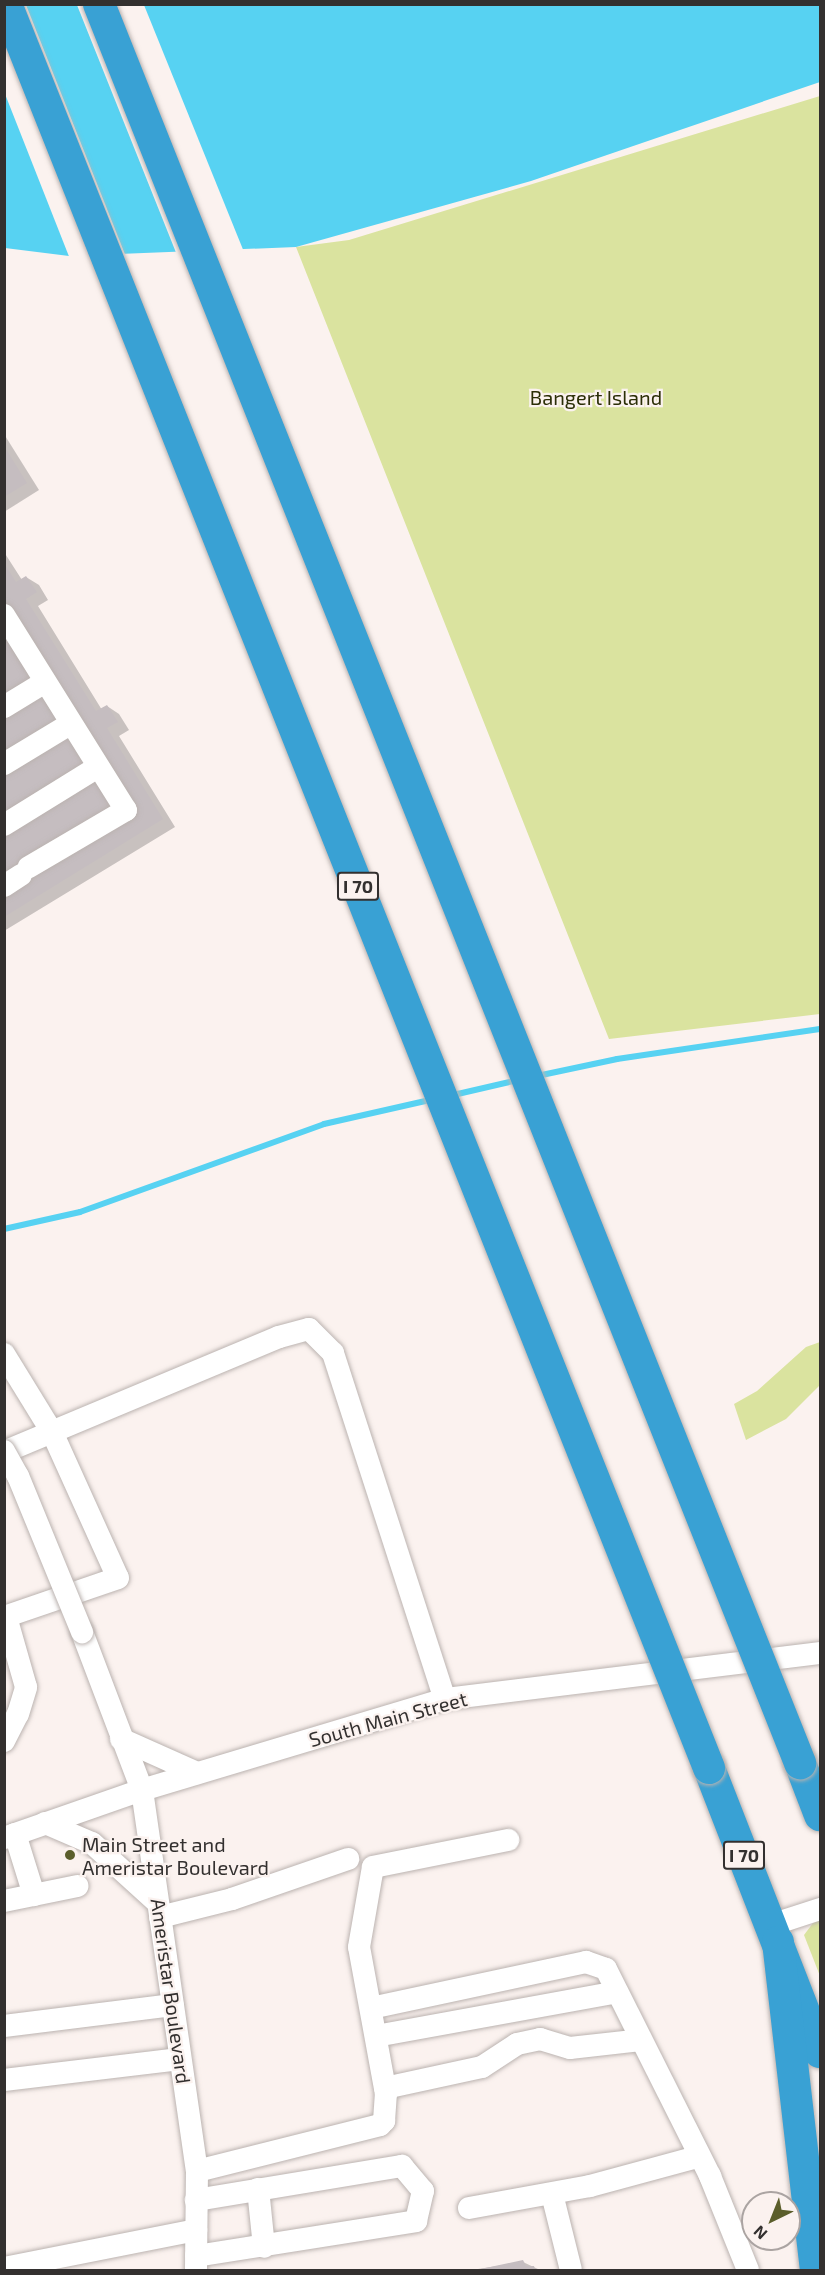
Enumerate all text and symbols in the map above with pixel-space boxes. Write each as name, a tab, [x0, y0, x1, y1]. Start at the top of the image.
park label: Bangert Island	[530, 385, 662, 409]
road number: I 70	[336, 871, 380, 901]
street label: South Main Street	[306, 1686, 470, 1752]
place label: Main Street and Ameristar Boulevard	[82, 1832, 269, 1879]
road number: I 70	[722, 1840, 766, 1870]
marker: Main Street and Ameristar Boulevard	[63, 1848, 77, 1862]
street label: Ameristar Boulevard	[146, 1897, 196, 2085]
north arrow	[741, 2191, 801, 2251]
text: N	[749, 2222, 770, 2244]

